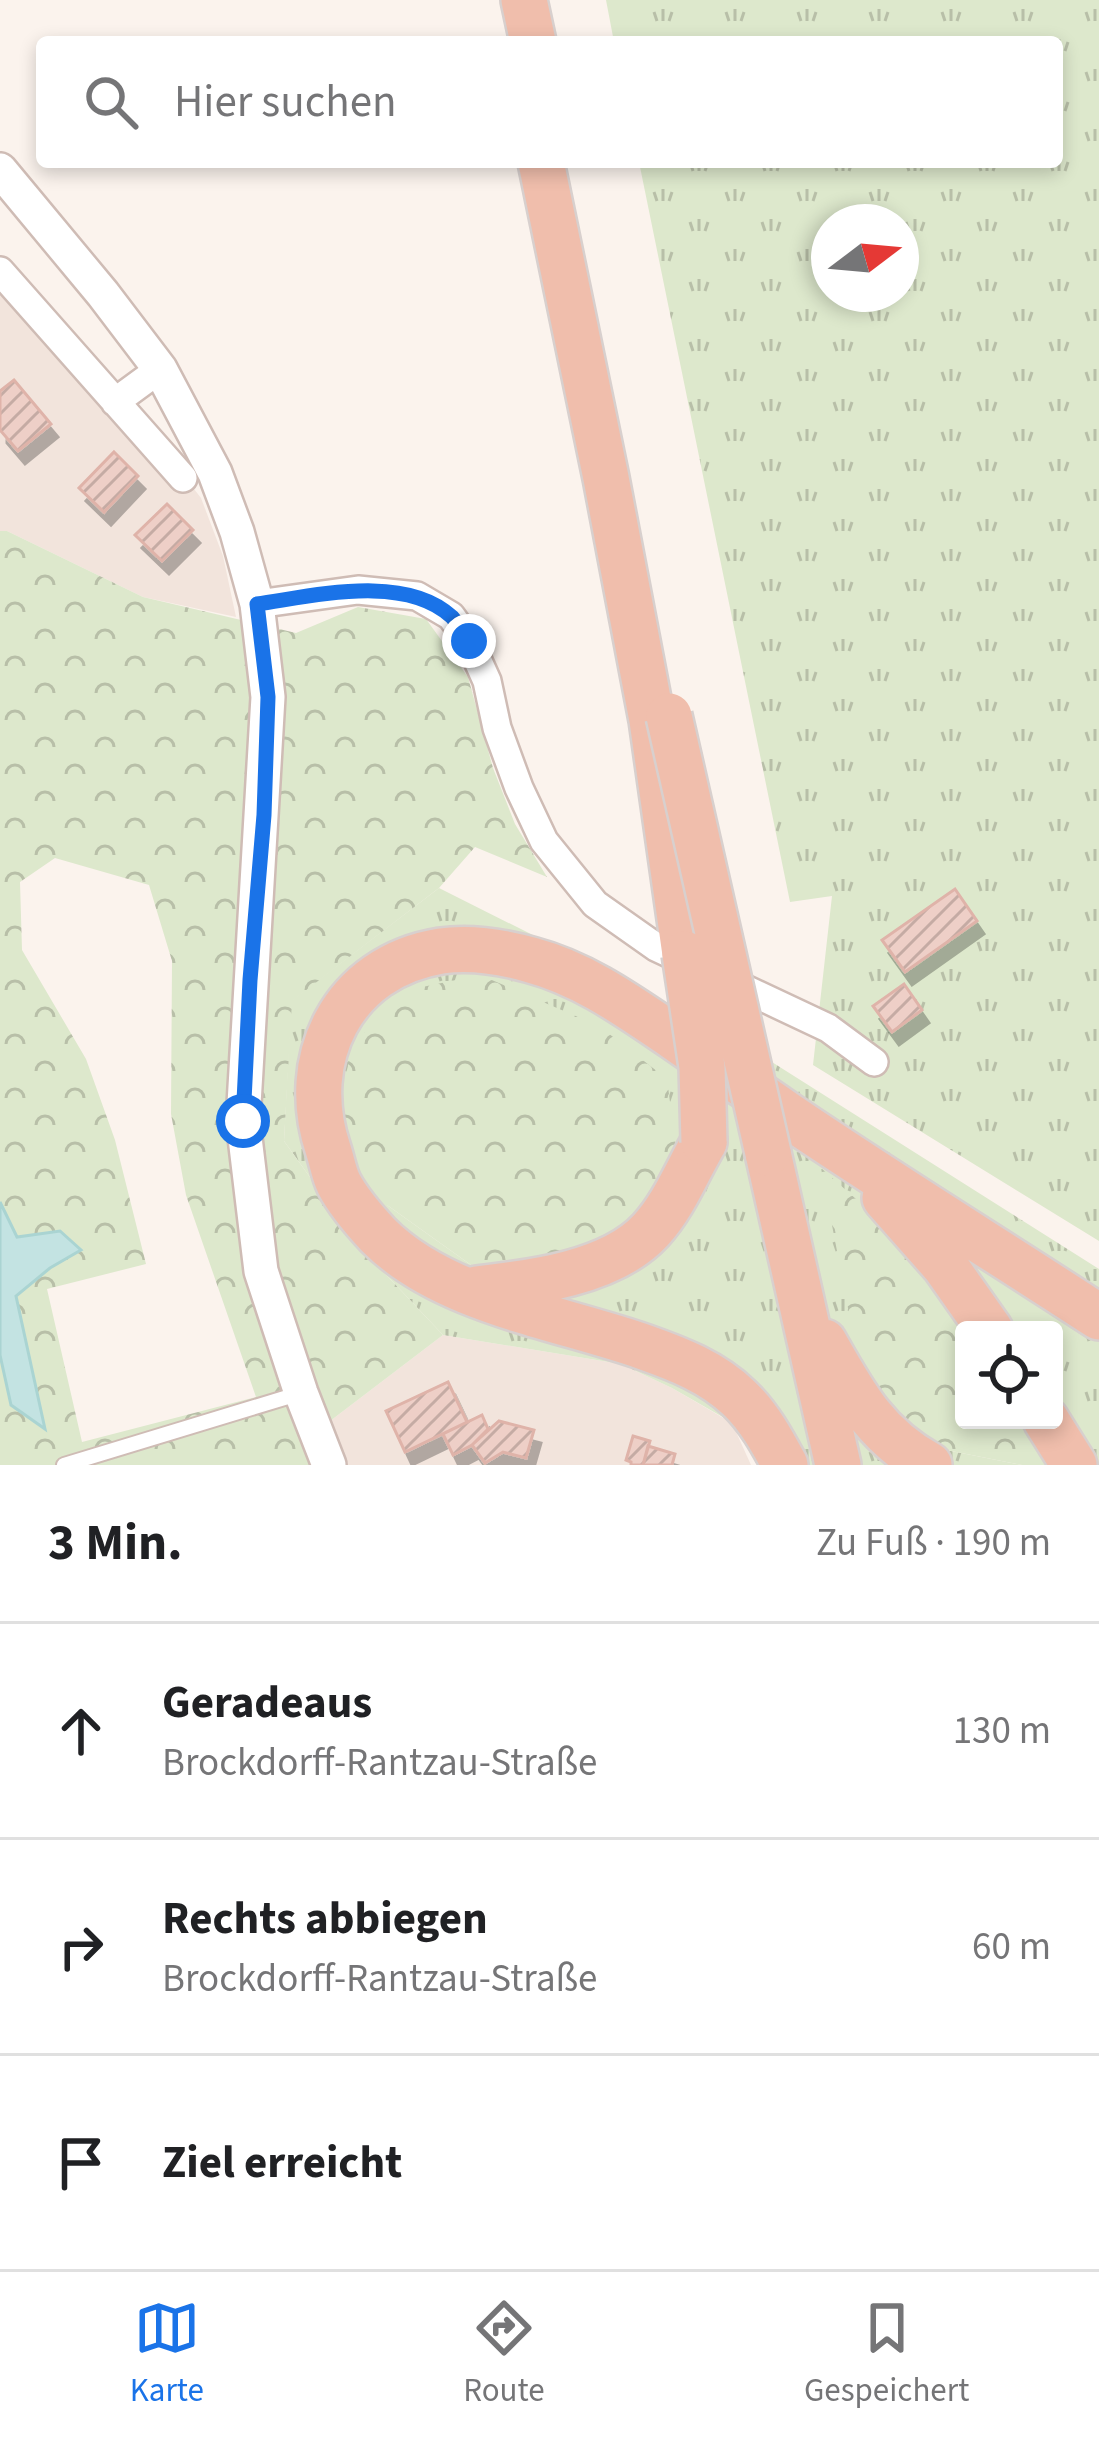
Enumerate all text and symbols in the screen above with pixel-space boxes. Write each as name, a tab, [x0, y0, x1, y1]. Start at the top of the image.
search box	[36, 36, 1063, 168]
icon: search	[78, 69, 144, 135]
text: Hier suchen	[174, 70, 397, 134]
north arrow	[811, 204, 919, 312]
route end	[442, 614, 496, 668]
route start	[216, 1094, 270, 1148]
map controls	[955, 1321, 1063, 1429]
button: locate	[955, 1321, 1063, 1429]
text: 3 Min.	[48, 1507, 183, 1579]
text: Zu Fuß · 190 m	[816, 1515, 1051, 1571]
text: Geradeaus	[162, 1671, 372, 1735]
icon: ahead	[48, 1698, 114, 1764]
text: 130 m	[953, 1703, 1051, 1759]
text: Brockdorff-Rantzau-Straße	[162, 1735, 597, 1791]
text: Rechts abbiegen	[162, 1887, 488, 1951]
icon: right	[48, 1914, 114, 1980]
text: 60 m	[972, 1919, 1051, 1975]
text: Brockdorff-Rantzau-Straße	[162, 1951, 597, 2007]
icon: arrive	[48, 2130, 114, 2196]
text: Ziel erreicht	[162, 2131, 402, 2195]
tab: Karte	[130, 2295, 204, 2414]
tab: Route	[463, 2295, 545, 2414]
tab: Gespeichert	[804, 2295, 969, 2414]

